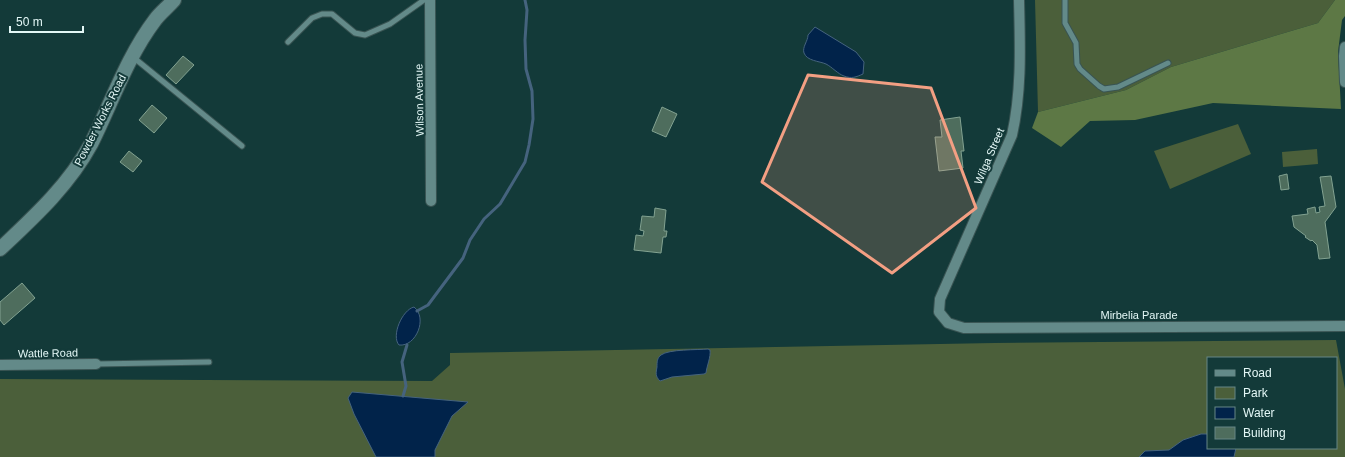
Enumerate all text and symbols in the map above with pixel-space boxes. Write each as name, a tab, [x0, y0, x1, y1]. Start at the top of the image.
scale bar	[10, 8, 83, 34]
text: 50 m	[16, 15, 43, 29]
street label: Wilson Avenue	[412, 64, 426, 136]
street label: Powder Works Road	[72, 72, 128, 168]
street label: Wilga Street	[972, 126, 1006, 186]
street label: Mirbelia Parade	[1100, 309, 1178, 321]
street label: Wattle Road	[18, 346, 78, 360]
legend	[1207, 357, 1337, 449]
text: Road	[1243, 366, 1272, 380]
text: Park	[1243, 386, 1269, 400]
text: Water	[1243, 406, 1275, 420]
text: Building	[1243, 426, 1286, 440]

